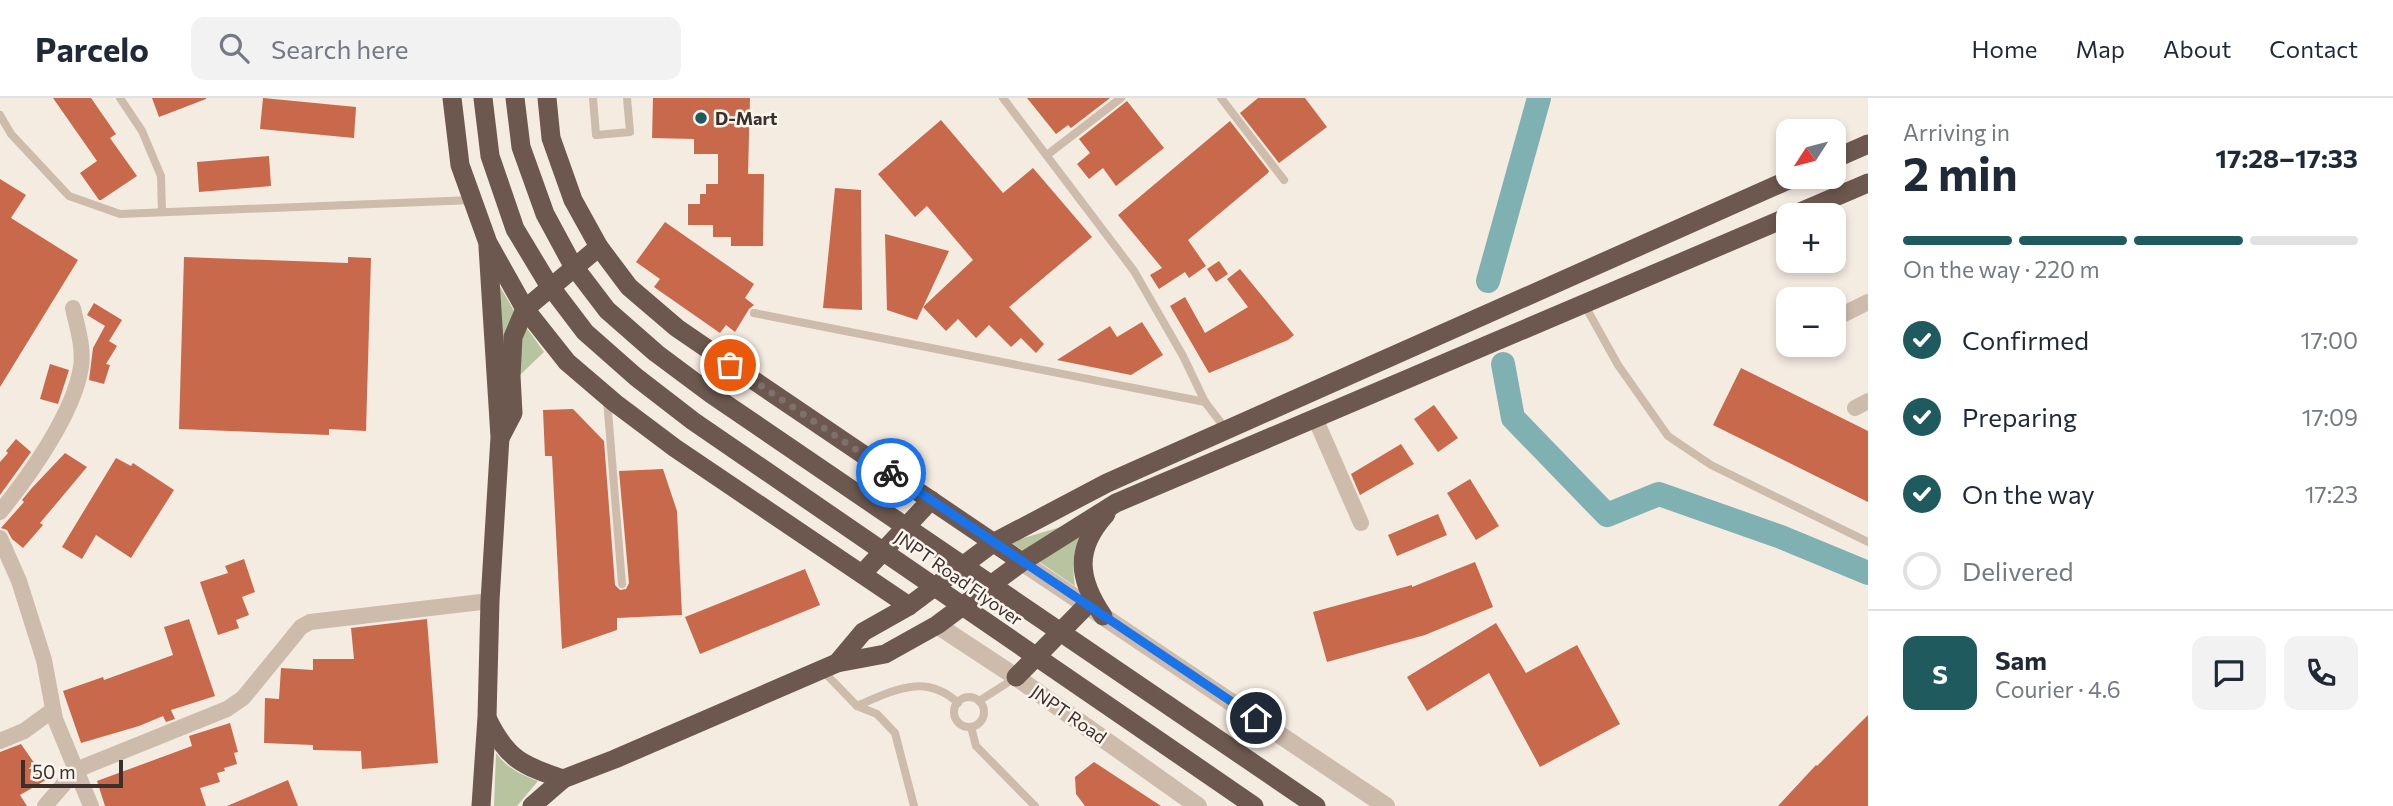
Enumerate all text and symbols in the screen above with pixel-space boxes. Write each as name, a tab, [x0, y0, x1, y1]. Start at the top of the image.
search box	[191, 17, 681, 80]
text: Parcelo	[35, 28, 149, 69]
icon: search	[215, 29, 253, 67]
text: Search here	[271, 33, 409, 64]
text: Home	[1972, 34, 2038, 63]
text: Map	[2076, 34, 2125, 63]
text: About	[2163, 34, 2231, 63]
text: Contact	[2269, 34, 2358, 63]
place label: D-Mart	[715, 107, 778, 129]
marker: D-Mart	[693, 110, 709, 126]
text: Arriving in	[1903, 118, 2010, 146]
north arrow	[1776, 119, 1846, 189]
map controls	[1776, 119, 1846, 357]
text: 17:28–17:33	[2215, 142, 2358, 173]
text: 2 min	[1903, 144, 2018, 200]
button: +	[1776, 203, 1846, 273]
text: On the way · 220 m	[1903, 255, 2100, 283]
button: −	[1776, 287, 1846, 357]
icon: check	[1903, 321, 1941, 359]
text: Confirmed	[1962, 324, 2089, 355]
text: 17:00	[2301, 326, 2358, 354]
pin	[700, 335, 760, 395]
icon: bag	[711, 346, 749, 384]
icon: check	[1903, 398, 1941, 436]
text: Preparing	[1962, 401, 2077, 432]
text: 17:09	[2302, 403, 2358, 431]
courier	[856, 438, 926, 508]
icon: bike	[872, 454, 910, 492]
icon: check	[1903, 475, 1941, 513]
text: On the way	[1962, 478, 2095, 509]
text: 17:23	[2305, 480, 2358, 508]
street label: JNPT Road Flyover	[891, 526, 1027, 630]
text: Delivered	[1962, 555, 2073, 586]
button: chat	[2192, 636, 2266, 710]
button: phone	[2284, 636, 2358, 710]
text: Sam	[1995, 644, 2047, 675]
text: S	[1932, 658, 1948, 689]
text: Courier · 4.6	[1995, 675, 2121, 703]
street label: JNPT Road	[1027, 680, 1111, 748]
pin	[1226, 688, 1286, 748]
icon: home	[1237, 699, 1275, 737]
scale bar	[21, 757, 122, 789]
text: 50 m	[32, 760, 76, 783]

